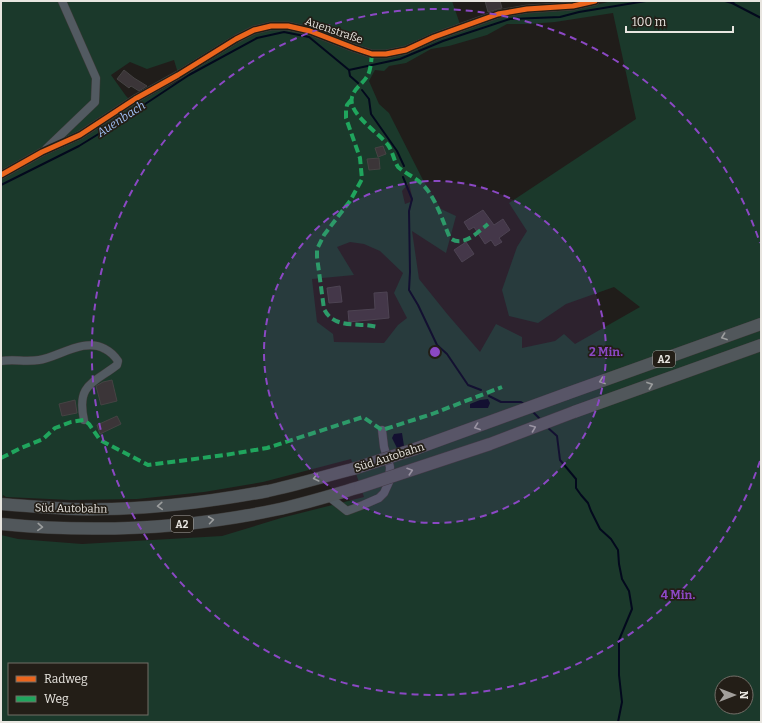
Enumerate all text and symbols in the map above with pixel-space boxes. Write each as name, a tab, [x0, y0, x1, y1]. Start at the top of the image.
scale bar	[626, 8, 733, 34]
street label: Auenstraße	[303, 15, 364, 46]
text: 100 m	[632, 15, 667, 29]
water label: Auenbach	[93, 98, 148, 140]
one-way arrow	[721, 332, 728, 341]
centre of rings	[428, 345, 442, 359]
text: 2 Min.	[589, 345, 623, 359]
road number: A2	[653, 351, 675, 367]
one-way arrow	[599, 376, 606, 385]
one-way arrow	[647, 381, 654, 390]
one-way arrow	[474, 422, 481, 430]
one-way arrow	[529, 424, 536, 432]
street label: Süd Autobahn	[353, 440, 426, 475]
one-way arrow	[407, 467, 414, 476]
one-way arrow	[312, 474, 319, 482]
street label: Süd Autobahn	[35, 501, 107, 516]
one-way arrow	[157, 502, 163, 511]
road number: A2	[171, 516, 193, 532]
one-way arrow	[208, 516, 214, 525]
one-way arrow	[37, 523, 43, 531]
text: 4 Min.	[661, 588, 695, 602]
legend	[8, 663, 148, 715]
text: Radweg	[44, 672, 88, 686]
north arrow	[714, 675, 754, 715]
text: N	[737, 691, 750, 700]
text: Weg	[44, 692, 69, 706]

